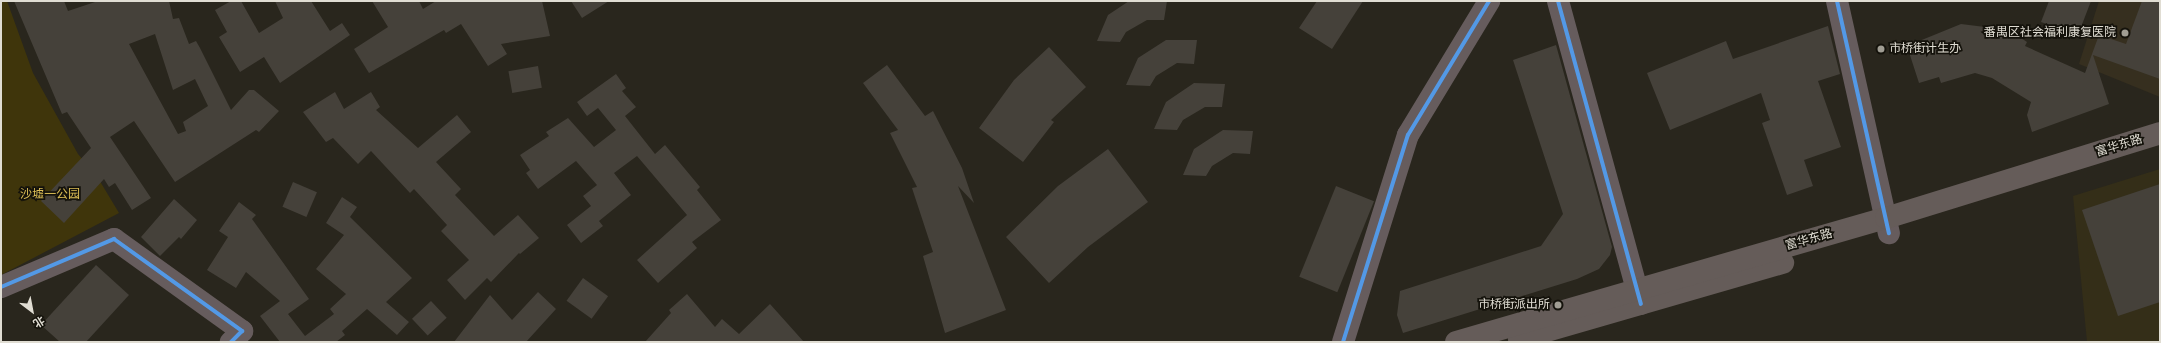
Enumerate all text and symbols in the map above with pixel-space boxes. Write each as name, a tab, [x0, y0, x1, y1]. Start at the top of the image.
place label: 番禺区社会福利康复医院	[1984, 26, 2116, 40]
marker: 番禺区社会福利康复医院	[2119, 27, 2131, 39]
place label: 市桥街计生办	[1889, 42, 1961, 56]
marker: 市桥街计生办	[1876, 44, 1886, 54]
street label: 富华东路	[2094, 132, 2144, 160]
park label: 沙墟一公园	[20, 188, 80, 202]
street label: 富华东路	[1784, 226, 1834, 254]
north arrow	[12, 291, 52, 331]
place label: 市桥街派出所	[1478, 298, 1550, 312]
marker: 市桥街派出所	[1553, 300, 1563, 310]
text: 北	[31, 313, 47, 330]

